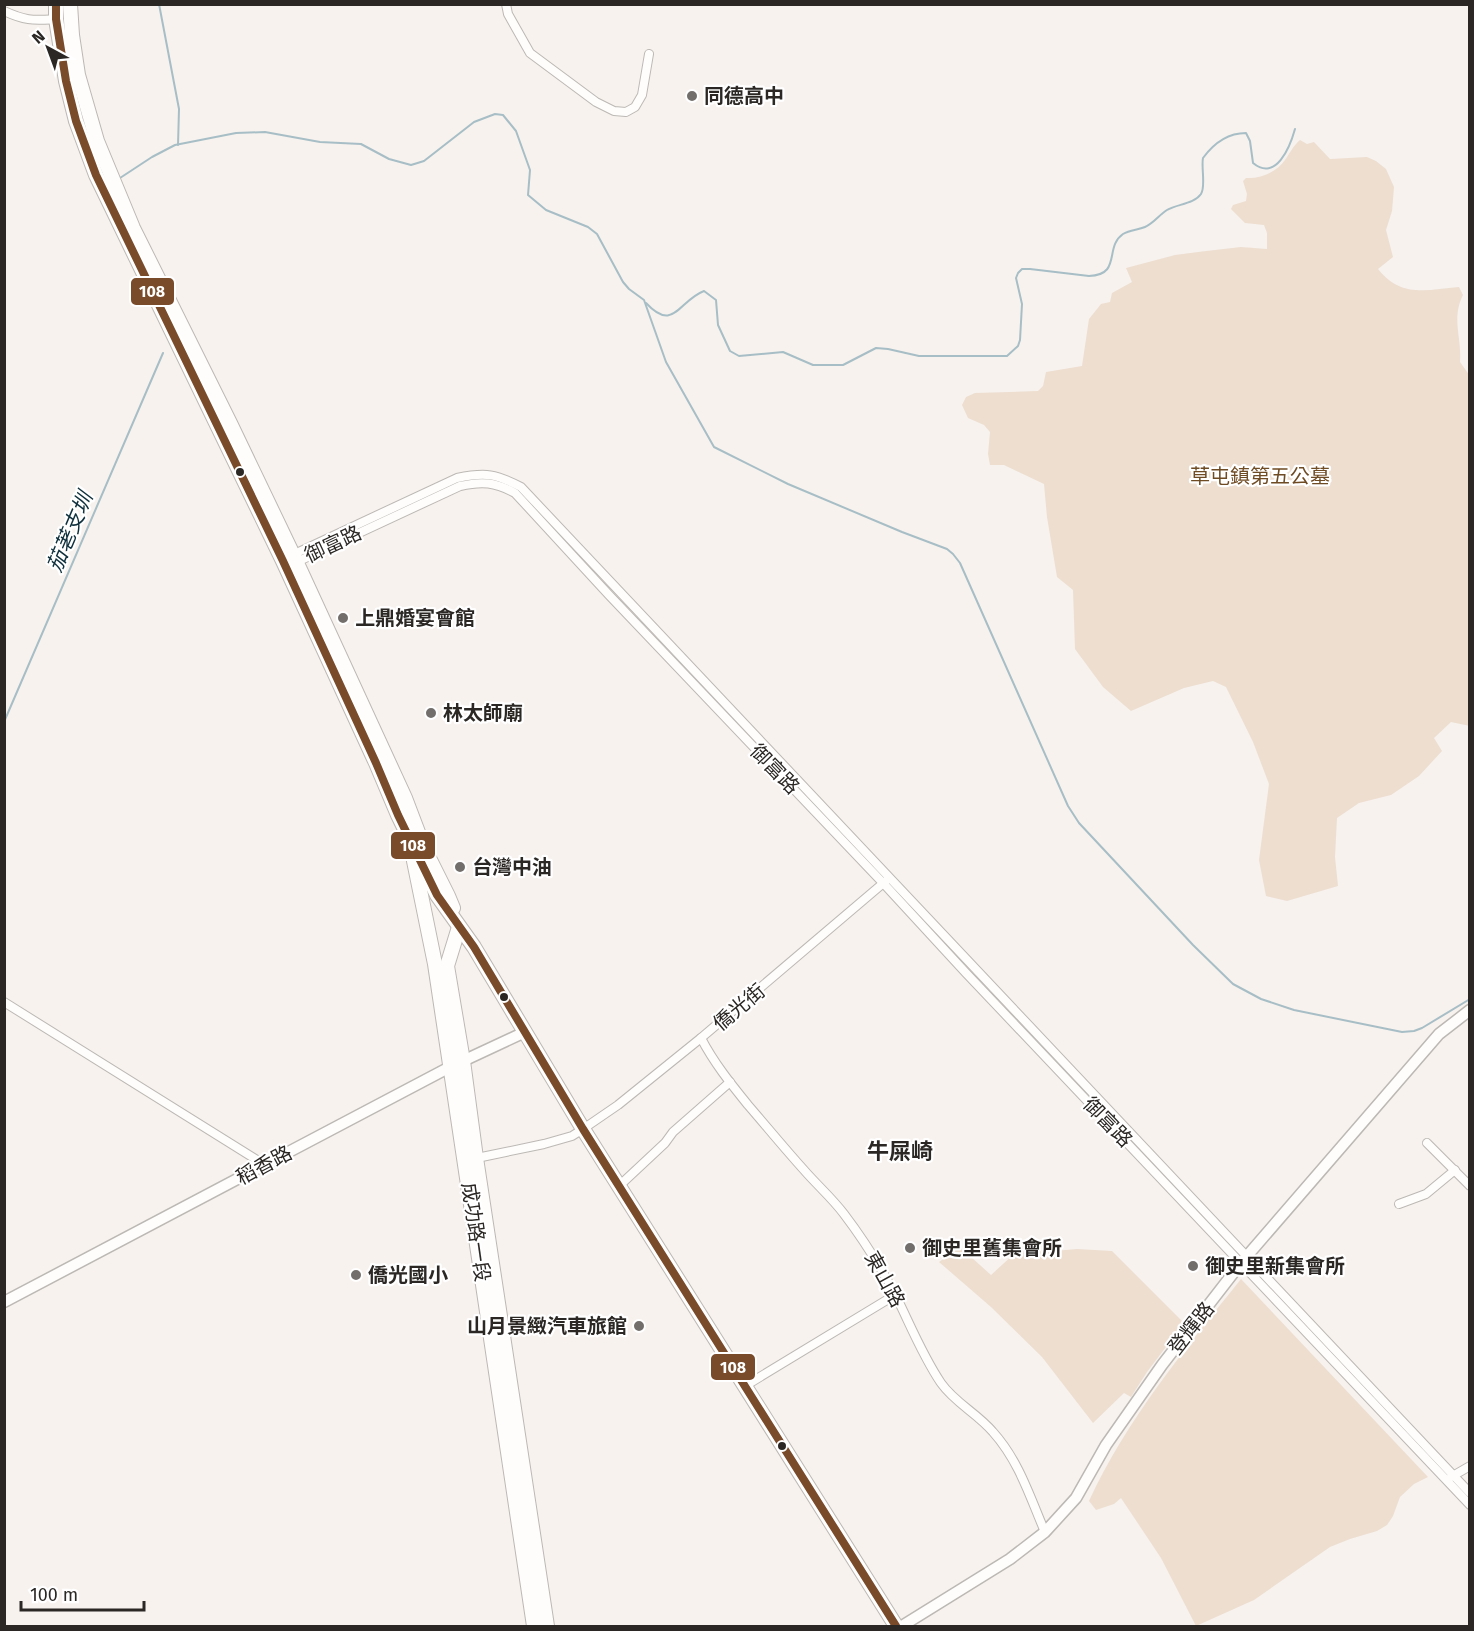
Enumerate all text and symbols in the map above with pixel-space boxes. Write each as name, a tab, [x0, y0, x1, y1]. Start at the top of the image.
north arrow	[18, 18, 78, 78]
text: N	[28, 26, 49, 48]
place label: 同德高中	[704, 84, 784, 108]
marker: 同德高中	[685, 89, 699, 103]
line badge: 108	[130, 277, 175, 306]
text: 108	[139, 282, 165, 301]
park label: 草屯鎮第五公墓	[1190, 464, 1330, 488]
unlabelled marker	[234, 466, 246, 478]
water label: 茄荖支圳	[42, 485, 100, 576]
street label: 御富路	[301, 520, 365, 568]
place label: 上鼎婚宴會館	[355, 606, 475, 630]
marker: 上鼎婚宴會館	[336, 611, 350, 625]
place label: 林太師廟	[443, 701, 523, 725]
marker: 林太師廟	[424, 706, 438, 720]
street label: 御富路	[746, 739, 804, 799]
line badge: 108	[390, 831, 436, 860]
text: 108	[400, 836, 426, 855]
place label: 台灣中油	[472, 855, 552, 879]
marker: 台灣中油	[453, 860, 467, 874]
street label: 僑光街	[708, 979, 770, 1035]
unlabelled marker	[498, 991, 510, 1003]
street label: 御富路	[1079, 1092, 1137, 1152]
district label: 牛屎崎	[867, 1138, 933, 1165]
street label: 稻香路	[232, 1140, 296, 1190]
street label: 成功路一段	[457, 1181, 495, 1283]
place label: 御史里舊集會所	[922, 1236, 1062, 1260]
marker: 御史里舊集會所	[903, 1241, 917, 1255]
street label: 東山路	[860, 1247, 910, 1311]
place label: 御史里新集會所	[1205, 1254, 1345, 1278]
marker: 御史里新集會所	[1186, 1259, 1200, 1273]
place label: 僑光國小	[368, 1263, 448, 1287]
marker: 僑光國小	[349, 1268, 363, 1282]
street label: 登輝路	[1163, 1297, 1219, 1359]
place label: 山月景緻汽車旅館	[467, 1314, 627, 1338]
marker: 山月景緻汽車旅館	[632, 1319, 646, 1333]
line badge: 108	[710, 1353, 756, 1381]
text: 108	[720, 1358, 746, 1377]
unlabelled marker	[776, 1440, 788, 1452]
scale bar	[21, 1574, 144, 1612]
text: 100 m	[30, 1584, 78, 1606]

